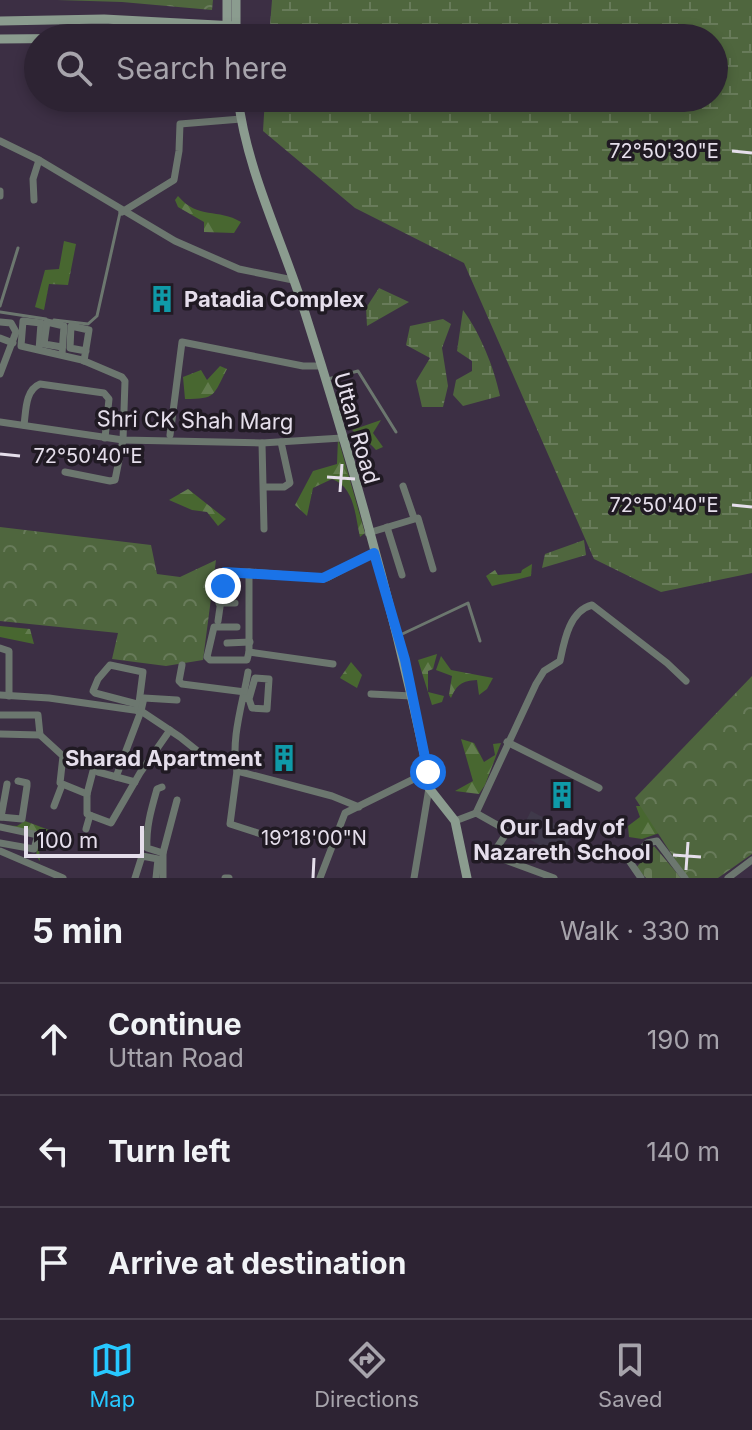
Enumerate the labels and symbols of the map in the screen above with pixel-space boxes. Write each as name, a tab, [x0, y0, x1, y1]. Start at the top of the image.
text: 72°50'30"E	[609, 139, 719, 163]
building icon: Patadia Complex	[147, 284, 177, 314]
place label: Patadia Complex	[184, 286, 365, 312]
street label: Uttan Road	[329, 369, 385, 487]
street label: Shri CK Shah Marg	[96, 405, 294, 435]
text: 72°50'40"E	[33, 444, 143, 468]
text: 72°50'40"E	[609, 493, 719, 517]
route end	[205, 568, 241, 604]
building icon: Sharad Apartment	[269, 743, 299, 773]
place label: Sharad Apartment	[65, 745, 262, 771]
route start	[410, 754, 446, 790]
building icon: Our Lady of Nazareth School	[547, 780, 577, 810]
place label: Our Lady of Nazareth School	[473, 814, 651, 865]
scale bar	[24, 822, 144, 858]
text: 19°18'00"N	[261, 826, 367, 850]

